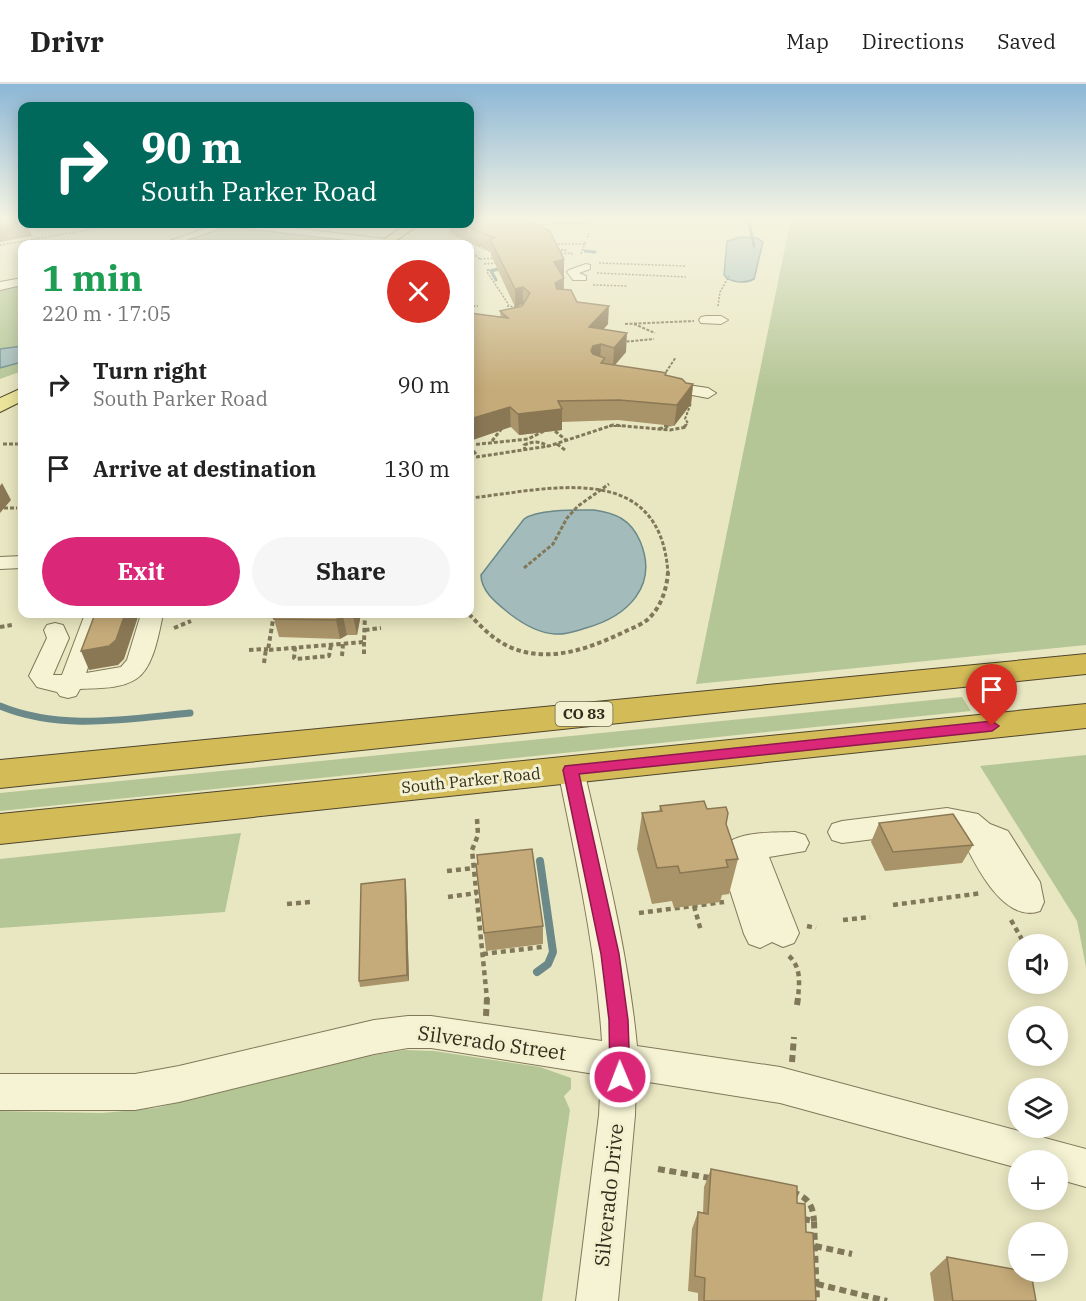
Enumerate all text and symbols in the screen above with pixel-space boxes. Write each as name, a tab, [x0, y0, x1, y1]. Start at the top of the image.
text: Drivr	[30, 23, 104, 60]
text: Map	[786, 27, 829, 55]
text: Directions	[862, 27, 964, 55]
text: Saved	[997, 27, 1056, 55]
text: 90 m	[141, 120, 242, 175]
icon: right	[42, 126, 120, 204]
text: South Parker Road	[141, 173, 377, 208]
text: 1 min	[42, 254, 143, 301]
button: close	[387, 260, 450, 323]
text: 220 m · 17:05	[42, 300, 171, 327]
text: Turn right	[93, 356, 207, 385]
icon: right	[42, 368, 75, 401]
text: 90 m	[398, 370, 450, 399]
text: South Parker Road	[93, 385, 268, 412]
icon: arrive	[42, 452, 75, 485]
text: Arrive at destination	[93, 454, 316, 483]
text: 130 m	[384, 454, 450, 483]
button: Exit	[42, 537, 240, 606]
button: Share	[252, 537, 450, 606]
pin	[966, 664, 1017, 726]
icon: arrive	[975, 673, 1008, 706]
road number: CO 83	[556, 702, 612, 726]
street label: South Parker Road	[400, 763, 542, 797]
map controls	[1008, 934, 1068, 1282]
button: sound	[1008, 934, 1068, 994]
button: search	[1008, 1006, 1068, 1066]
street label: Silverado Street	[416, 1019, 568, 1066]
position arrow	[588, 1045, 652, 1109]
button: layers	[1008, 1078, 1068, 1138]
street label: Silverado Drive	[588, 1122, 629, 1268]
button: +	[1008, 1150, 1068, 1210]
button: −	[1008, 1222, 1068, 1282]

